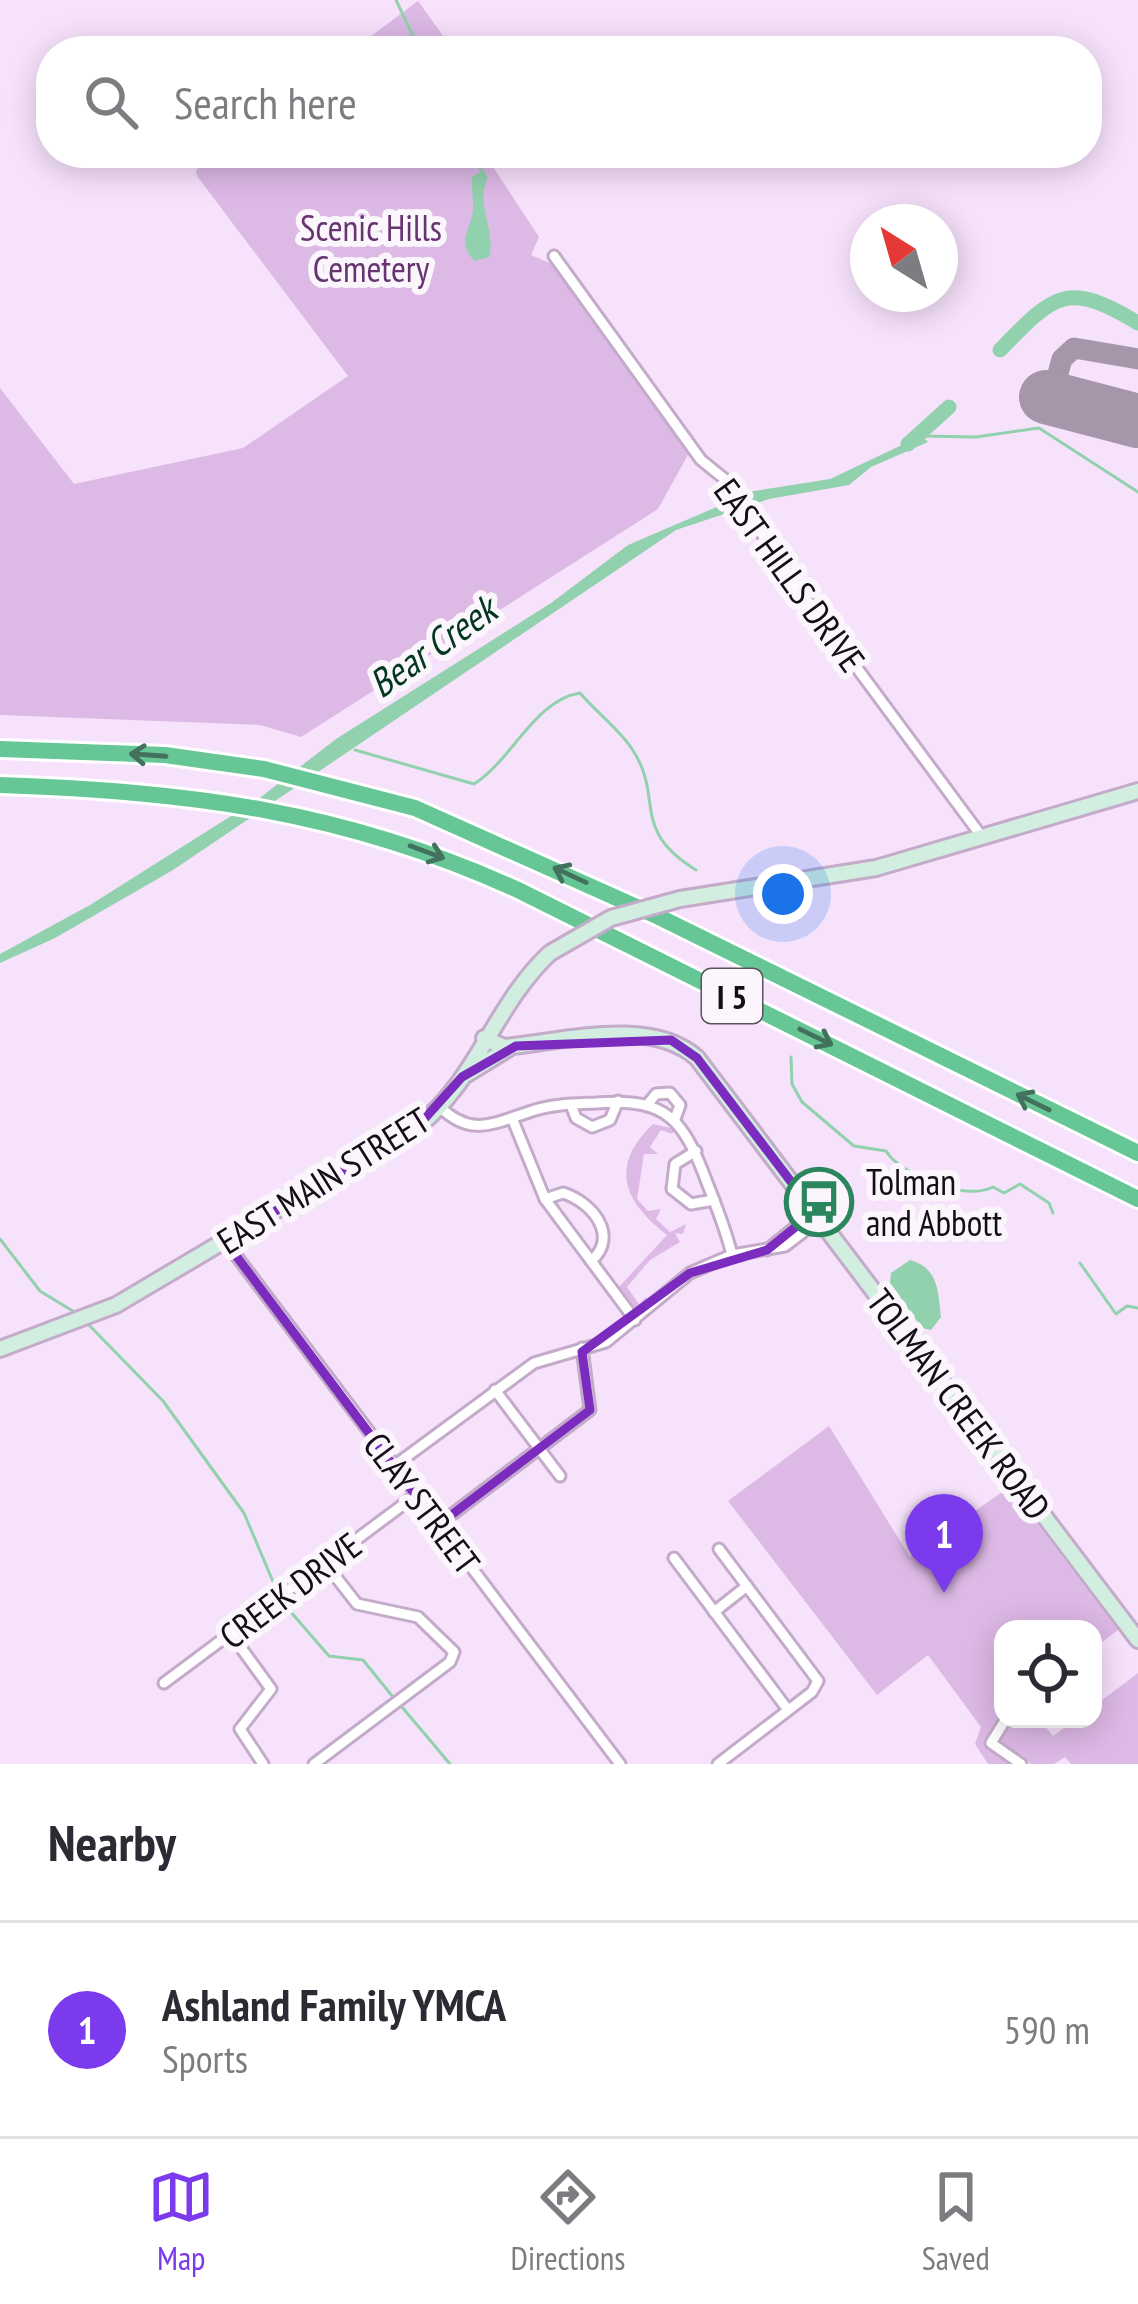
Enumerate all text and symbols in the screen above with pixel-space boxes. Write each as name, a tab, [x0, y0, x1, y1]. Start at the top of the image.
search box	[36, 36, 1102, 168]
icon: search	[78, 69, 144, 135]
text: Search here	[174, 73, 357, 131]
park label: Scenic Hills Cemetery	[300, 204, 442, 292]
north arrow	[850, 204, 958, 312]
street label: EAST HILLS DRIVE	[704, 469, 876, 681]
water label: Bear Creek	[358, 581, 510, 708]
one-way arrow	[129, 743, 168, 766]
one-way arrow	[407, 843, 444, 864]
one-way arrow	[553, 862, 589, 884]
your location	[753, 864, 813, 924]
road number: I 5	[702, 969, 762, 1023]
one-way arrow	[798, 1027, 834, 1050]
one-way arrow	[1016, 1090, 1052, 1112]
street label: EAST MAIN STREET	[208, 1096, 438, 1264]
place label: Tolman and Abbott	[866, 1158, 1002, 1246]
bus stop icon: Tolman and Abbott	[784, 1167, 854, 1237]
street label: TOLMAN CREEK ROAD	[857, 1279, 1061, 1529]
street label: CLAY STREET	[353, 1423, 491, 1583]
pin: 1	[905, 1494, 983, 1593]
street label: CREEK DRIVE	[210, 1521, 370, 1659]
map controls	[994, 1620, 1102, 1728]
button: locate	[994, 1620, 1102, 1728]
text: Nearby	[48, 1809, 176, 1875]
text: Ashland Family YMCA	[162, 1975, 506, 2033]
text: 1	[78, 2004, 96, 2055]
text: 590 m	[1004, 2004, 1090, 2055]
text: Sports	[162, 2033, 248, 2084]
tab: Map	[148, 2164, 214, 2279]
tab: Directions	[511, 2164, 625, 2279]
tab: Saved	[922, 2164, 990, 2279]

